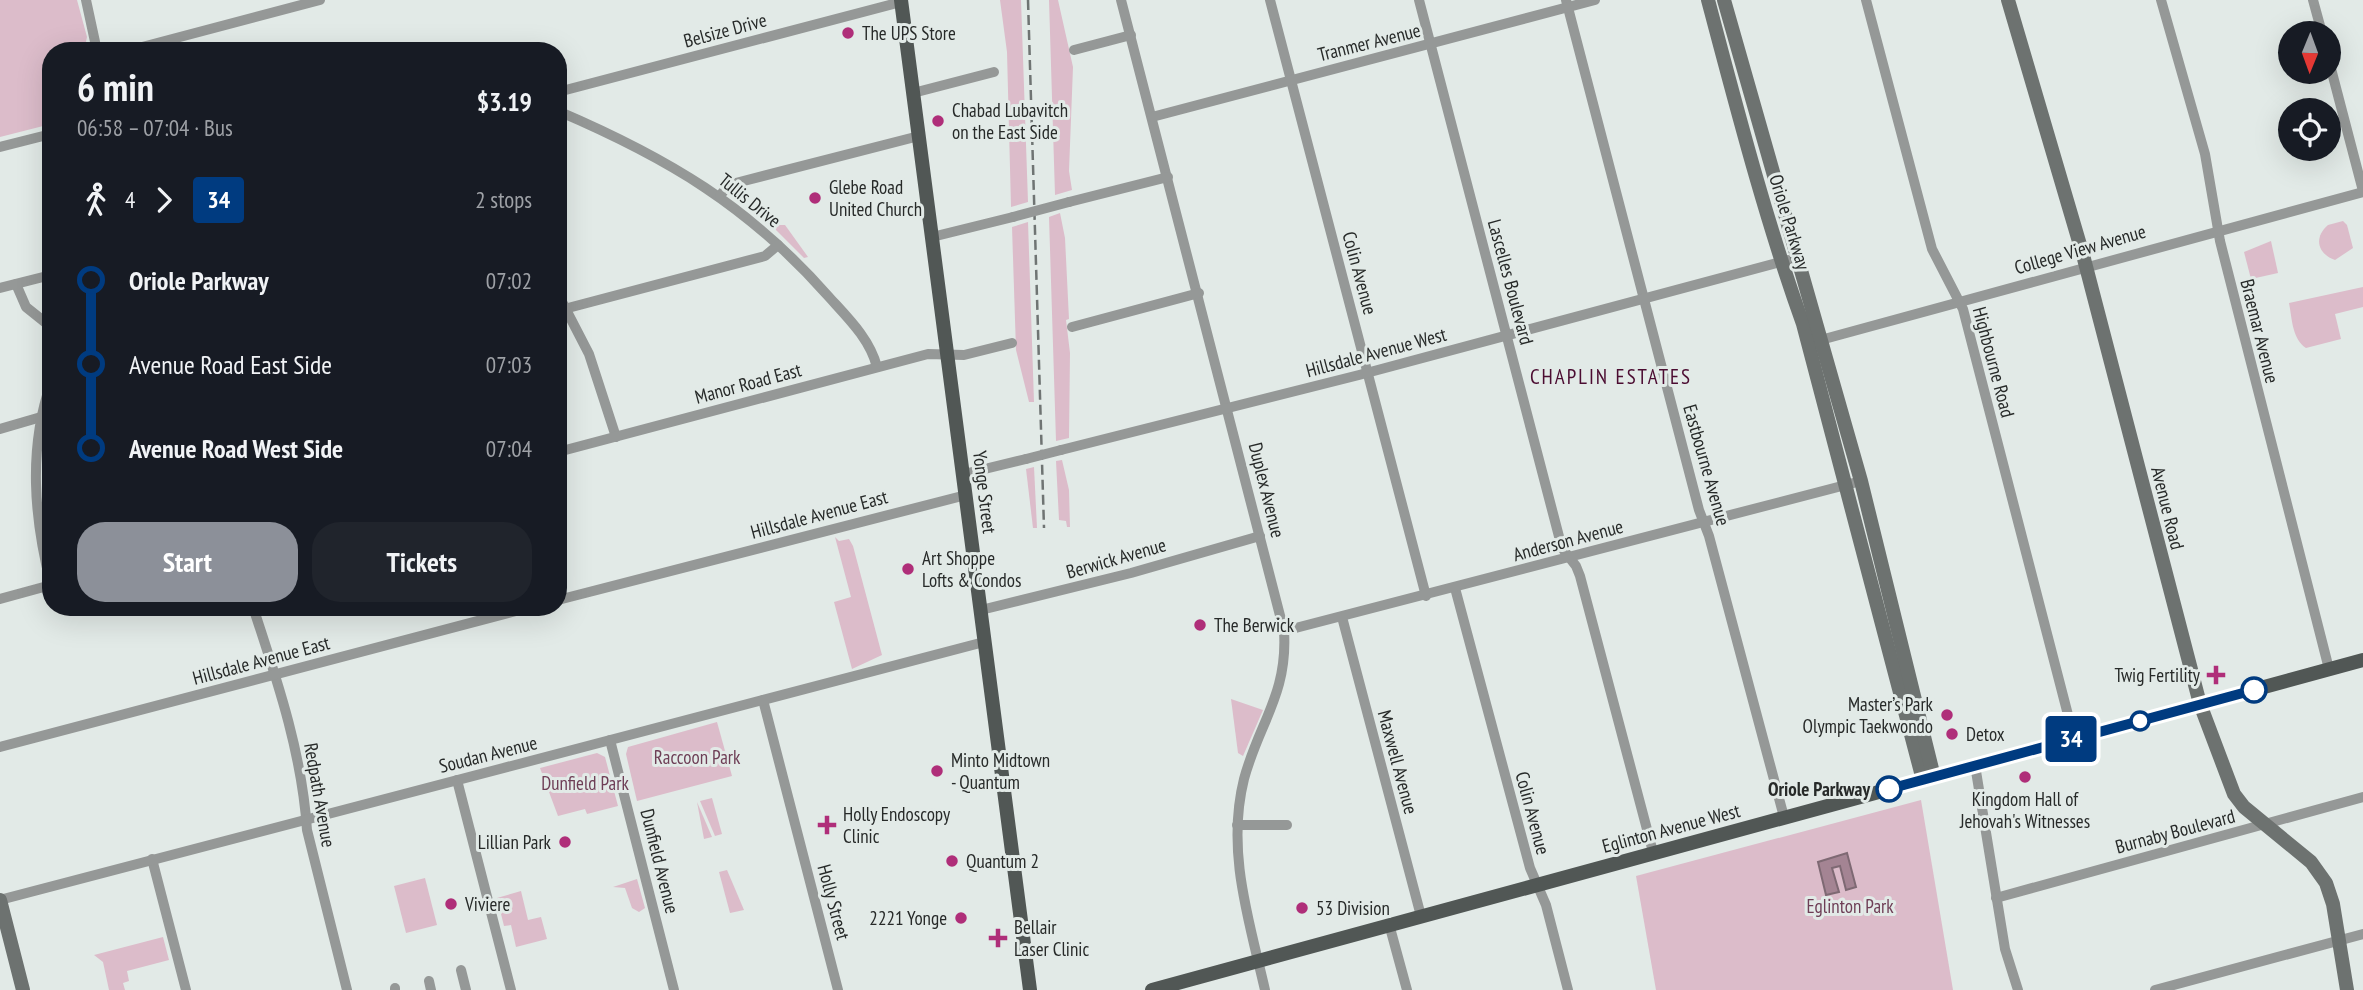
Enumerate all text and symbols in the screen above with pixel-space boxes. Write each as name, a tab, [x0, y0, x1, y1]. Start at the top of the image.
street label: Belsize Drive	[681, 7, 769, 53]
street label: Tranmer Avenue	[1315, 18, 1423, 66]
place label: The UPS Store	[862, 21, 956, 45]
north arrow	[2278, 21, 2342, 84]
map controls	[2278, 21, 2341, 161]
marker: The UPS Store	[840, 25, 856, 41]
text: 6 min	[77, 62, 154, 111]
text: $3.19	[477, 85, 532, 118]
place label: Chabad Lubavitch on the East Side	[952, 98, 1068, 144]
button: locate	[2278, 98, 2341, 161]
text: 06:58 – 07:04 · Bus	[77, 113, 233, 142]
marker: Chabad Lubavitch on the East Side	[930, 113, 946, 129]
street label: Tullis Drive	[714, 168, 786, 232]
street label: Oriole Parkway	[1764, 171, 1816, 273]
place label: Glebe Road United Church	[829, 175, 922, 221]
icon: walk	[77, 181, 115, 219]
icon: forward	[145, 181, 183, 219]
text: 34	[207, 184, 230, 215]
text: 4	[125, 185, 135, 214]
text: 2 stops	[475, 185, 532, 214]
marker: Glebe Road United Church	[807, 190, 823, 206]
street label: Lascelles Boulevard	[1483, 217, 1539, 347]
street label: College View Avenue	[2012, 219, 2149, 279]
street label: Colin Avenue	[1337, 229, 1383, 317]
text: Oriole Parkway	[129, 264, 269, 297]
text: 07:02	[486, 266, 532, 295]
street label: Braemar Avenue	[2235, 277, 2285, 386]
street label: Highbourne Road	[1968, 304, 2020, 420]
street label: Hillsdale Avenue West	[1303, 322, 1450, 382]
text: Avenue Road East Side	[129, 348, 332, 381]
text: 07:03	[486, 350, 532, 379]
street label: Manor Road East	[692, 357, 805, 409]
district label: CHAPLIN ESTATES	[1530, 363, 1692, 390]
street label: Eastbourne Avenue	[1678, 402, 1736, 529]
text: Avenue Road West Side	[129, 432, 343, 465]
text: 07:04	[486, 434, 532, 463]
street label: Duplex Avenue	[1244, 440, 1290, 540]
street label: Yonge Street	[968, 449, 1002, 536]
street label: Avenue Road	[2146, 464, 2190, 552]
street label: Hillsdale Avenue East	[748, 484, 891, 544]
street label: Anderson Avenue	[1510, 514, 1626, 566]
button: Start	[77, 522, 298, 602]
button: Tickets	[312, 522, 532, 602]
street label: Berwick Avenue	[1063, 532, 1169, 584]
place label: Art Shoppe Lofts & Condos	[922, 546, 1021, 592]
marker: Art Shoppe Lofts & Condos	[900, 561, 916, 577]
place label: The Berwick	[1214, 613, 1295, 637]
marker: The Berwick	[1192, 617, 1208, 633]
street label: Hillsdale Avenue East	[190, 630, 333, 690]
place label: Twig Fertility	[2114, 663, 2201, 687]
marker: Twig Fertility	[2206, 665, 2226, 685]
unlabelled marker	[2241, 677, 2267, 703]
place label: Master’s Park Olympic Taekwondo	[1803, 692, 1934, 738]
street label: Maxwell Avenue	[1373, 707, 1423, 817]
marker: Master’s Park Olympic Taekwondo	[1939, 707, 1955, 723]
unlabelled marker	[2130, 711, 2150, 731]
line badge: 34	[2039, 716, 2102, 762]
place label: Detox	[1966, 722, 2005, 746]
text: 34	[2060, 723, 2082, 754]
marker: Detox	[1944, 726, 1960, 742]
street label: Soudan Avenue	[436, 730, 540, 778]
street label: Redpath Avenue	[299, 741, 341, 849]
park label: Raccoon Park	[654, 745, 741, 769]
place label: Minto Midtown - Quantum	[951, 748, 1050, 794]
marker: Minto Midtown - Quantum	[929, 763, 945, 779]
street label: Colin Avenue	[1510, 769, 1556, 857]
marker: Kingdom Hall of Jehovah's Witnesses	[2017, 769, 2033, 785]
park label: Dunfield Park	[541, 771, 629, 795]
marker: Oriole Parkway	[1876, 776, 1902, 802]
place label: Oriole Parkway	[1768, 777, 1870, 801]
place label: Kingdom Hall of Jehovah's Witnesses	[1959, 787, 2090, 833]
street label: Eglinton Avenue West	[1599, 798, 1743, 858]
place label: Holly Endoscopy Clinic	[843, 802, 951, 848]
street label: Burnaby Boulevard	[2113, 804, 2237, 858]
street label: Dunfield Avenue	[635, 806, 685, 916]
marker: Holly Endoscopy Clinic	[817, 815, 837, 835]
place label: Lillian Park	[478, 830, 552, 854]
marker: Lillian Park	[557, 834, 573, 850]
place label: Quantum 2	[966, 849, 1039, 873]
marker: Quantum 2	[944, 853, 960, 869]
street label: Holly Street	[812, 862, 856, 943]
place label: Viviere	[464, 892, 510, 916]
park label: Eglinton Park	[1806, 894, 1894, 918]
marker: Viviere	[443, 896, 459, 912]
place label: 53 Division	[1316, 896, 1390, 920]
marker: 53 Division	[1294, 900, 1310, 916]
place label: 2221 Yonge	[869, 906, 947, 930]
marker: 2221 Yonge	[953, 910, 969, 926]
place label: Bellair Laser Clinic	[1014, 915, 1089, 961]
marker: Bellair Laser Clinic	[988, 928, 1008, 948]

